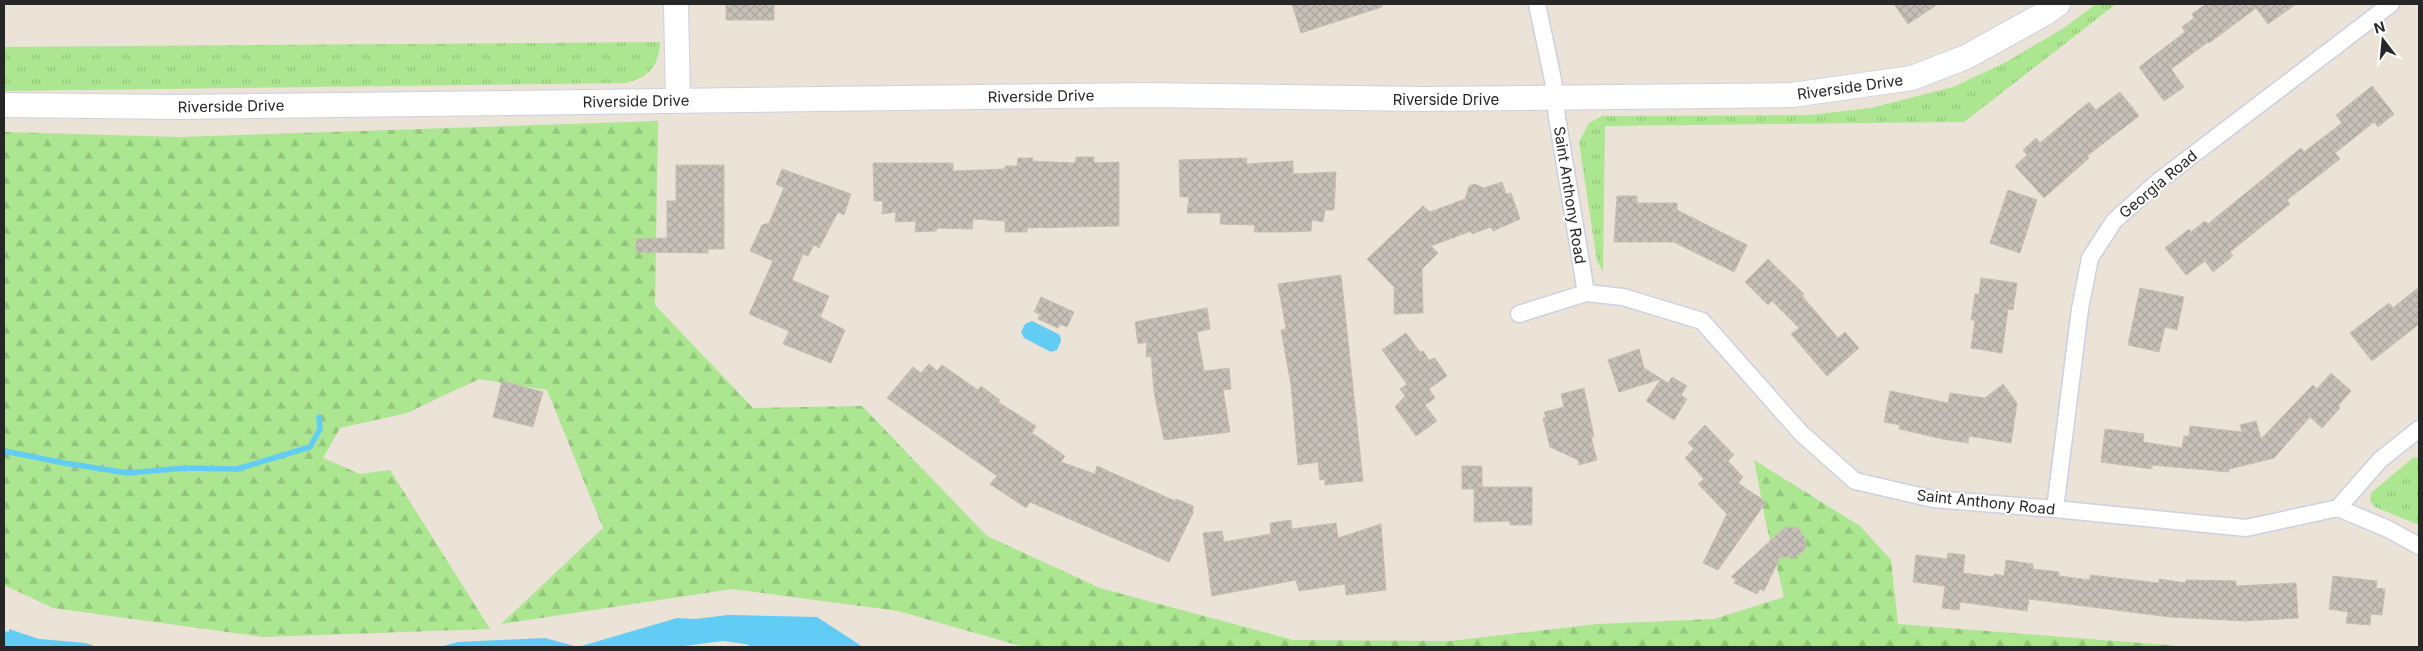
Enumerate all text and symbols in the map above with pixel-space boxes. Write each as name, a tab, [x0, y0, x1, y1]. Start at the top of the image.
north arrow	[2358, 15, 2408, 65]
text: N	[2372, 17, 2387, 37]
street label: Riverside Drive	[1796, 70, 1904, 104]
street label: Riverside Drive	[987, 86, 1095, 106]
street label: Riverside Drive	[1393, 90, 1499, 109]
street label: Riverside Drive	[582, 91, 690, 111]
street label: Riverside Drive	[177, 96, 285, 116]
street label: Saint Anthony Road	[1550, 125, 1590, 265]
street label: Georgia Road	[2115, 146, 2201, 222]
street label: Saint Anthony Road	[1916, 485, 2056, 519]

